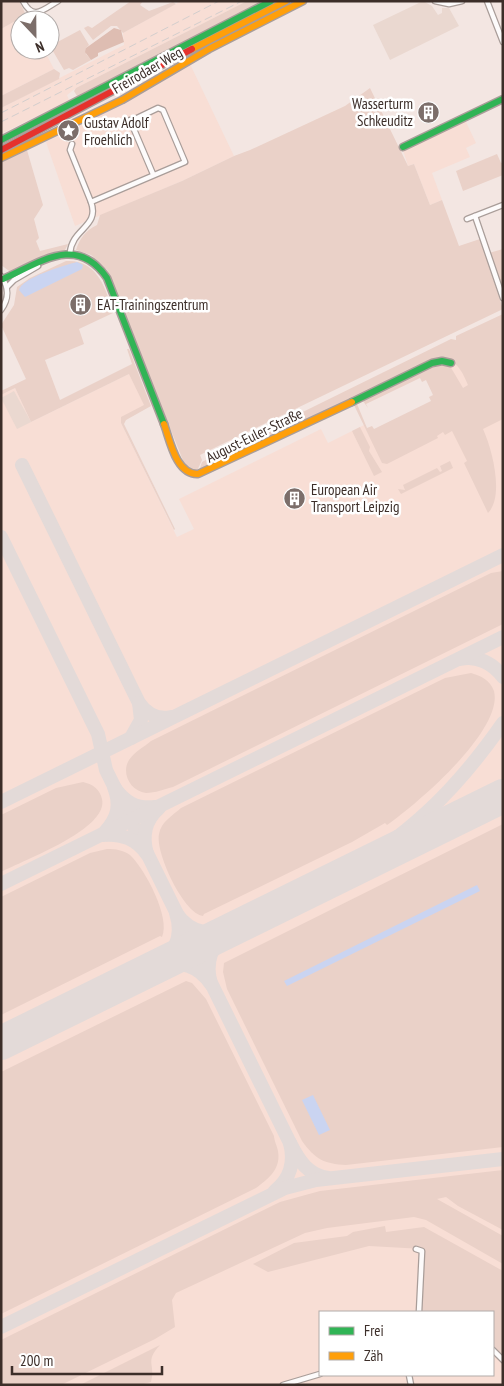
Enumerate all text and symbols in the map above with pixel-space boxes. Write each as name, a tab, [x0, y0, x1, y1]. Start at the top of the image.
north arrow	[10, 10, 60, 60]
text: N	[33, 37, 47, 57]
street label: Freirodaer Weg	[108, 42, 186, 98]
place label: Wasserturm Schkeuditz	[352, 94, 413, 130]
building icon: Wasserturm Schkeuditz	[417, 100, 441, 124]
place label: Gustav Adolf Froehlich	[84, 113, 150, 149]
place icon: Gustav Adolf Froehlich	[56, 119, 80, 143]
building icon: EAT-Trainingszentrum	[69, 292, 93, 316]
place label: EAT-Trainingszentrum	[97, 295, 208, 314]
street label: August-Euler-Straße	[203, 403, 305, 467]
place label: European Air Transport Leipzig	[311, 480, 399, 516]
building icon: European Air Transport Leipzig	[283, 486, 307, 510]
legend	[319, 1311, 494, 1376]
text: Frei	[364, 1321, 384, 1340]
scale bar	[12, 1344, 162, 1376]
text: Zäh	[364, 1346, 383, 1365]
text: 200 m	[20, 1351, 53, 1370]

